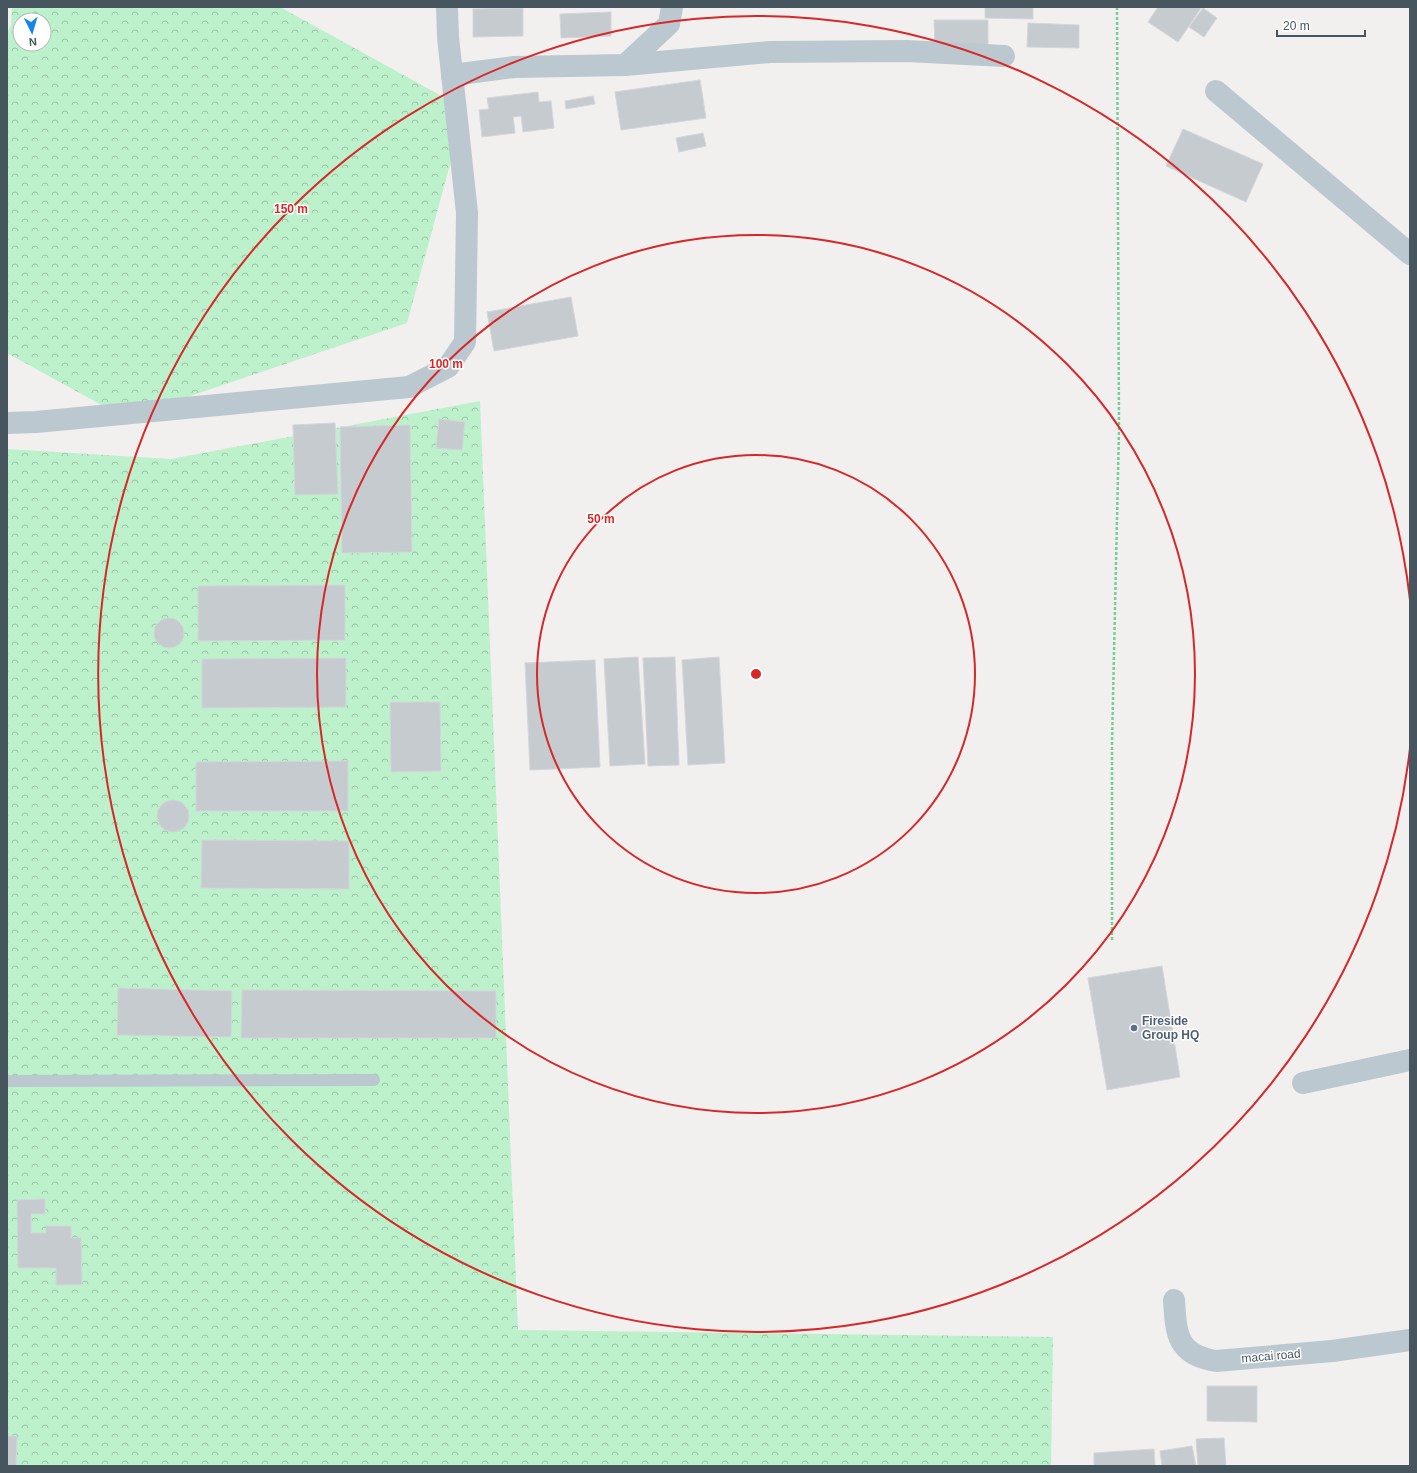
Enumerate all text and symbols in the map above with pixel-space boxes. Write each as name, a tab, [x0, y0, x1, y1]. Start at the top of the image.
north arrow	[12, 12, 52, 52]
scale bar	[1277, 12, 1365, 38]
text: 20 m	[1283, 19, 1310, 33]
text: N	[28, 36, 37, 48]
text: 150 m	[274, 202, 308, 216]
text: 100 m	[429, 357, 463, 371]
text: 50 m	[587, 512, 615, 526]
centre of rings	[749, 667, 763, 681]
place label: Fireside Group HQ	[1142, 1014, 1199, 1042]
marker: Fireside Group HQ	[1129, 1023, 1139, 1033]
street label: macai road	[1241, 1346, 1301, 1366]

